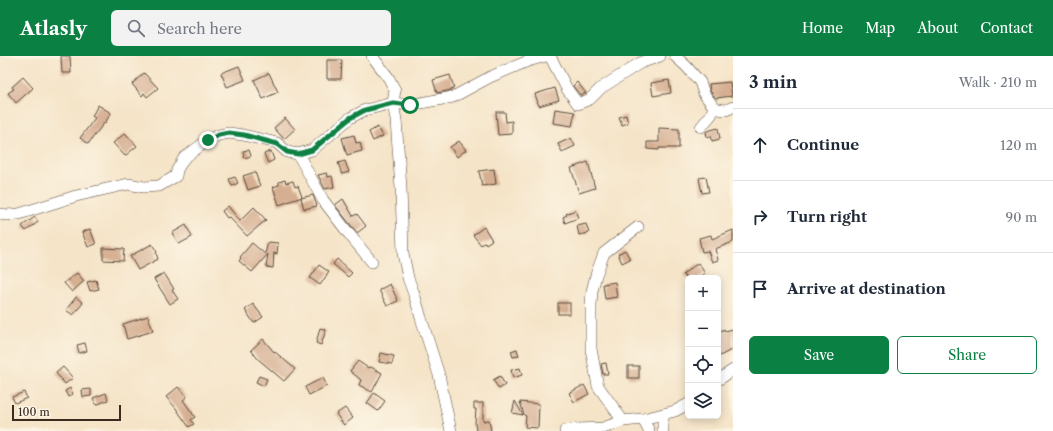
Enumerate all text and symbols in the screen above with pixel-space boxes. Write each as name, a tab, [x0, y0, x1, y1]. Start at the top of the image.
search box	[111, 10, 391, 46]
text: Atlasly	[20, 17, 87, 40]
icon: search	[125, 17, 147, 39]
text: Search here	[157, 19, 242, 38]
text: Home	[802, 19, 843, 37]
text: Map	[865, 19, 895, 37]
text: About	[917, 19, 958, 37]
text: Contact	[980, 19, 1033, 37]
text: 3 min	[749, 72, 798, 92]
text: Walk · 210 m	[959, 74, 1037, 90]
route start	[401, 96, 419, 114]
route end	[199, 131, 217, 149]
icon: ahead	[749, 134, 771, 156]
text: Continue	[787, 135, 859, 154]
text: 120 m	[1000, 137, 1037, 153]
icon: right	[749, 206, 771, 228]
text: Turn right	[787, 207, 867, 226]
text: 90 m	[1006, 209, 1037, 225]
map controls	[685, 275, 721, 419]
button: +	[685, 275, 721, 311]
icon: arrive	[749, 278, 771, 300]
text: Arrive at destination	[787, 279, 946, 298]
button: −	[685, 311, 721, 347]
button: Save	[749, 336, 889, 374]
button: Share	[897, 336, 1037, 374]
button: locate	[685, 347, 721, 383]
button: layers	[685, 383, 721, 419]
scale bar	[12, 403, 121, 422]
text: 100 m	[18, 405, 50, 419]

